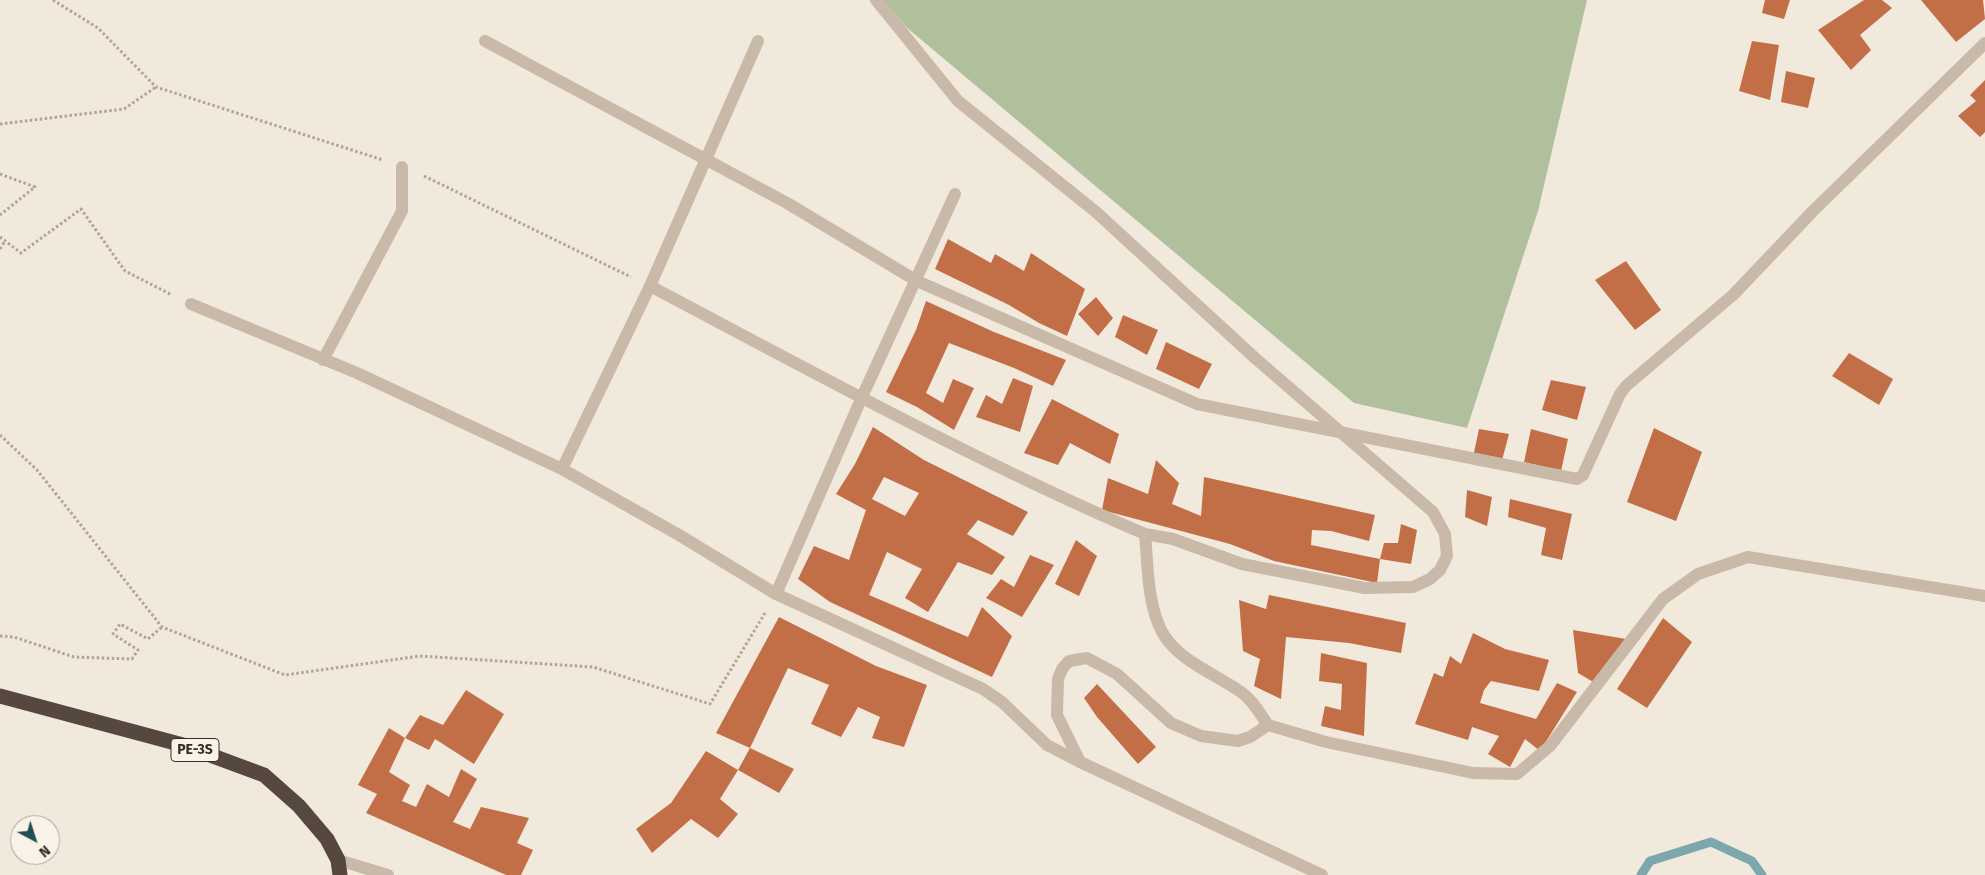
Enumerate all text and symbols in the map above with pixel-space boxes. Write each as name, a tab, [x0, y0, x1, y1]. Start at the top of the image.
road number: PE-3S	[171, 738, 219, 762]
north arrow	[10, 815, 60, 865]
text: N	[35, 842, 53, 861]

